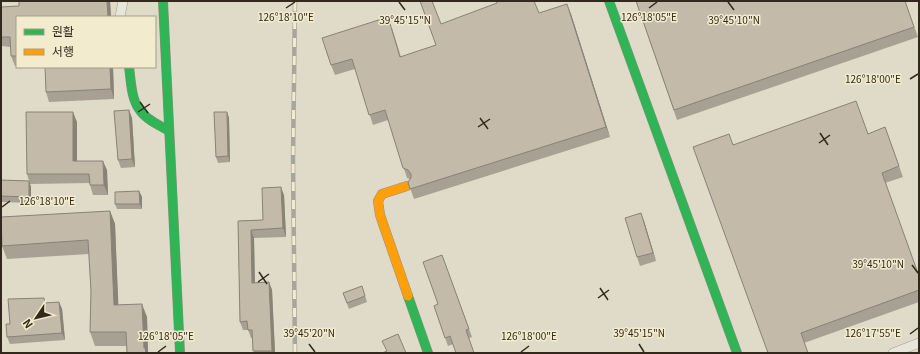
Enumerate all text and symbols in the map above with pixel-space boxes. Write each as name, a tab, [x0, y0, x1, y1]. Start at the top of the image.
text: 126°18'10"E	[258, 9, 314, 24]
text: 126°18'05"E	[621, 9, 677, 24]
text: 39°45'15"N	[379, 12, 431, 27]
text: 39°45'10"N	[708, 12, 760, 27]
legend	[16, 16, 156, 68]
text: 원활	[52, 22, 74, 39]
text: 서행	[52, 42, 74, 59]
text: 126°18'00"E	[845, 71, 901, 86]
text: 126°18'10"E	[19, 193, 75, 208]
text: 39°45'10"N	[852, 256, 904, 271]
north arrow	[16, 298, 56, 338]
text: N	[18, 316, 36, 332]
text: 39°45'20"N	[283, 325, 335, 340]
text: 39°45'15"N	[613, 325, 665, 340]
text: 126°17'55"E	[845, 325, 901, 340]
text: 126°18'05"E	[138, 328, 194, 343]
text: 126°18'00"E	[501, 328, 557, 343]

